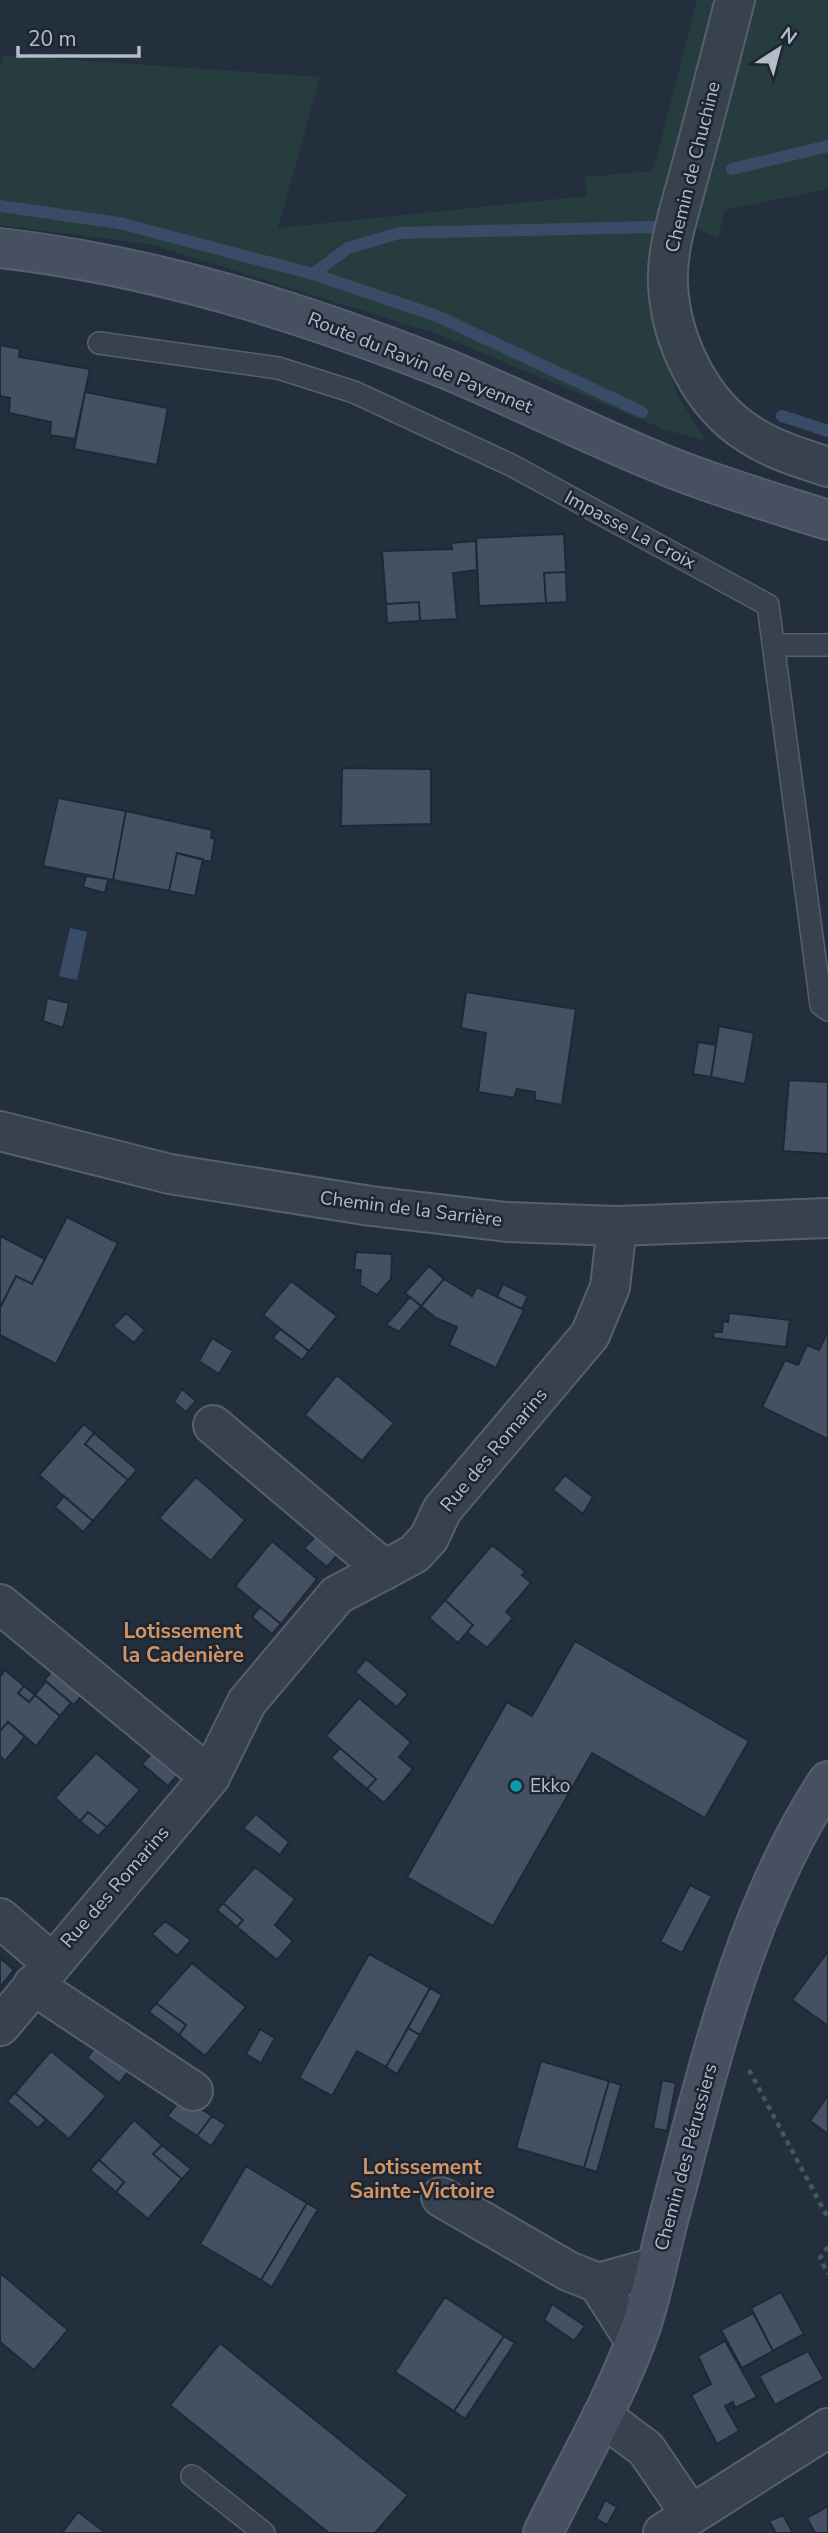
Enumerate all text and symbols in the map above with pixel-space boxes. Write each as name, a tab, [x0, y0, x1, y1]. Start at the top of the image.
scale bar	[18, 14, 138, 58]
north arrow	[744, 14, 814, 84]
text: N	[775, 21, 802, 51]
text: 20 m	[28, 25, 77, 53]
street label: Chemin de Chuchine	[659, 79, 727, 255]
street label: Route du Ravin de Payennet	[304, 306, 536, 420]
street label: Impasse La Croix	[560, 484, 700, 576]
street label: Chemin de la Sarrière	[318, 1185, 504, 1233]
street label: Rue des Romarins	[435, 1383, 553, 1517]
district label: Lotissement la Cadenière	[122, 1617, 244, 1669]
place label: Ekko	[530, 1773, 570, 1799]
marker: Ekko	[508, 1778, 524, 1794]
street label: Rue des Romarins	[55, 1820, 175, 1954]
street label: Chemin des Pérussiers	[648, 2060, 724, 2254]
district label: Lotissement Sainte-Victoire	[349, 2153, 495, 2205]

